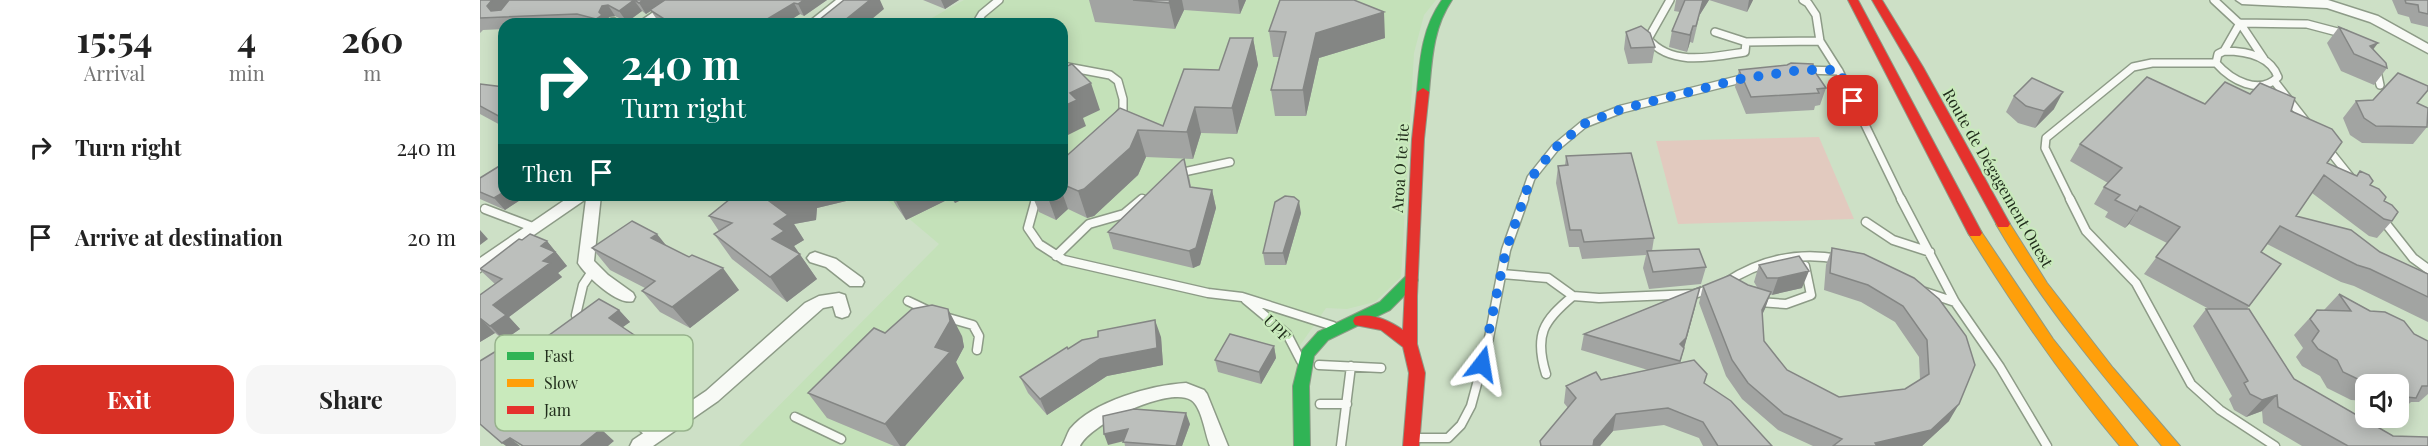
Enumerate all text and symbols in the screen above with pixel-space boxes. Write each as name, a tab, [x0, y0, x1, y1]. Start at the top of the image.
text: 15:54	[77, 14, 152, 62]
text: 4	[237, 14, 256, 62]
text: 260	[341, 14, 403, 62]
text: 240 m	[621, 35, 740, 91]
icon: right	[522, 42, 600, 120]
text: Arrival	[84, 59, 145, 86]
text: min	[229, 59, 265, 86]
text: m	[363, 59, 381, 86]
pin	[1827, 75, 1878, 126]
icon: arrive	[1836, 84, 1869, 117]
street label: Route de Dégagement Ouest	[1939, 85, 2058, 271]
text: Turn right	[621, 89, 746, 125]
street label: Aroa O te ite	[1386, 123, 1413, 214]
icon: right	[24, 131, 57, 164]
text: Turn right	[75, 132, 181, 162]
text: 240 m	[396, 132, 456, 162]
icon: arrive	[585, 156, 618, 189]
text: Then	[522, 158, 573, 188]
icon: arrive	[24, 221, 57, 254]
text: Arrive at destination	[75, 222, 283, 252]
text: 20 m	[407, 222, 456, 252]
street label: UPF	[1260, 310, 1295, 345]
position arrow	[1450, 332, 1514, 396]
legend	[495, 335, 693, 431]
text: Fast	[544, 345, 574, 366]
button: Exit	[24, 365, 234, 434]
button: Share	[246, 365, 456, 434]
text: Slow	[544, 372, 579, 393]
map controls	[2355, 374, 2409, 428]
button: sound	[2355, 374, 2409, 428]
text: Jam	[543, 399, 571, 420]

